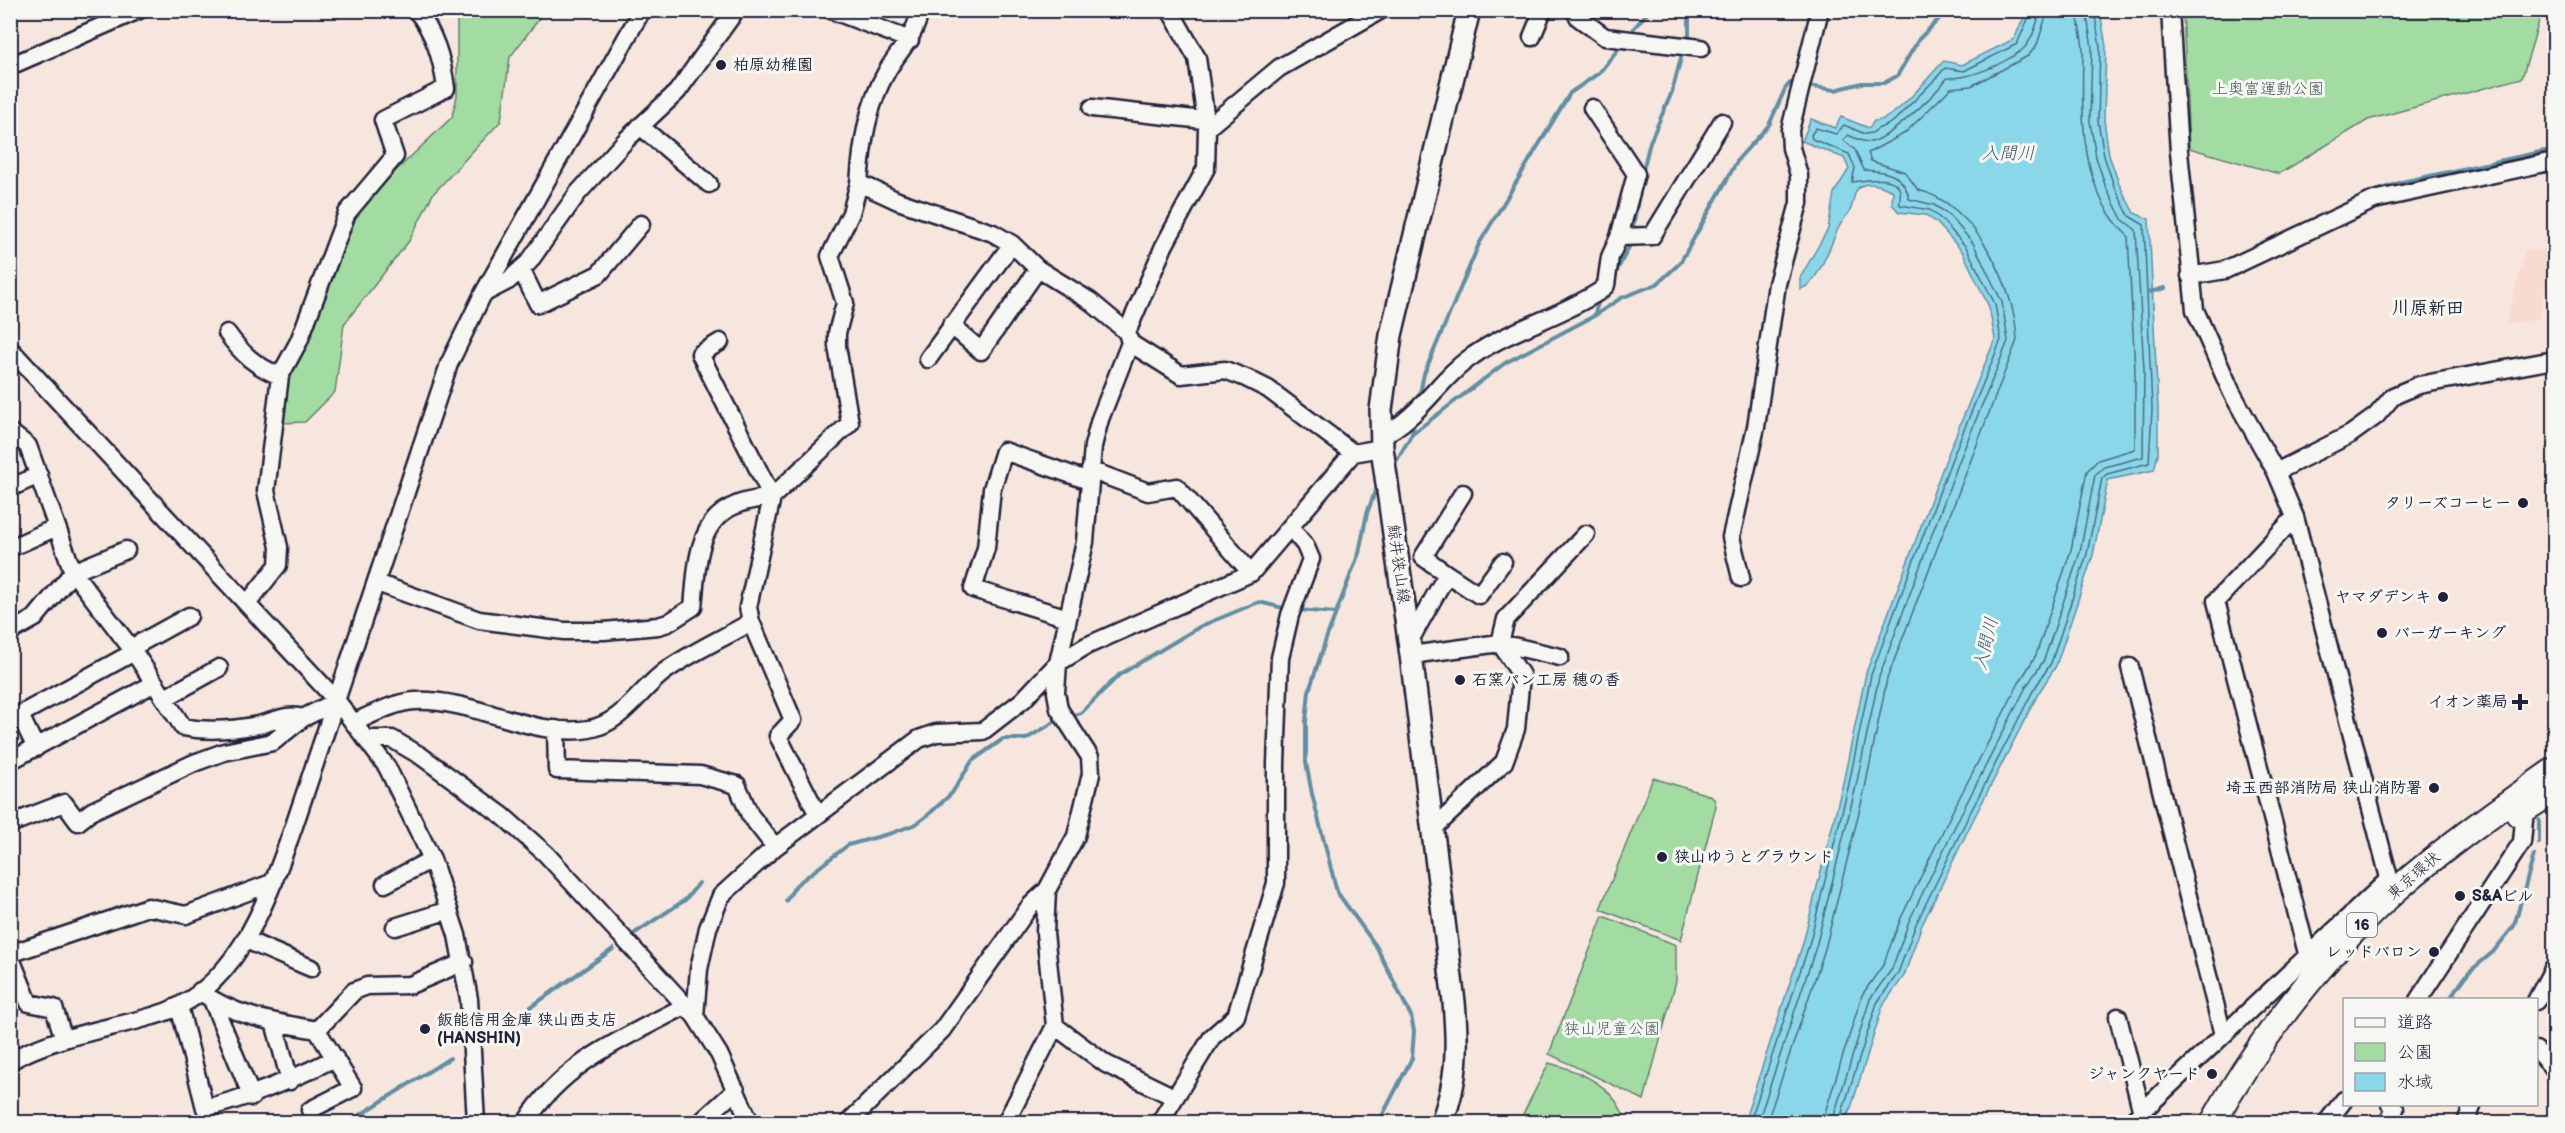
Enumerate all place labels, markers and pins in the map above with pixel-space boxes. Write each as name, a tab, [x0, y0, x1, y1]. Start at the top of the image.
place label: 柏原幼稚園	[733, 56, 813, 75]
marker: 柏原幼稚園	[714, 58, 728, 72]
place label: タリーズコーヒー	[2385, 494, 2511, 513]
marker: タリーズコーヒー	[2516, 496, 2530, 510]
place label: ヤマダデンキ	[2335, 588, 2431, 607]
marker: ヤマダデンキ	[2436, 590, 2450, 604]
place label: バーガーキング	[2394, 624, 2506, 643]
marker: バーガーキング	[2375, 626, 2389, 640]
place label: 石窯パン工房 穂の香	[1472, 671, 1620, 690]
marker: 石窯パン工房 穂の香	[1453, 673, 1467, 687]
place label: イオン薬局	[2428, 693, 2508, 712]
marker: イオン薬局	[2513, 695, 2527, 709]
place label: 埼玉西部消防局 狭山消防署	[2226, 779, 2422, 798]
marker: 埼玉西部消防局 狭山消防署	[2427, 781, 2441, 795]
place label: 狭山ゆうとグラウンド	[1674, 848, 1834, 867]
marker: 狭山ゆうとグラウンド	[1655, 850, 1669, 864]
place label: S&Aビル	[2472, 887, 2534, 906]
marker: S&Aビル	[2453, 889, 2467, 903]
place label: レッドバロン	[2326, 943, 2422, 962]
marker: レッドバロン	[2427, 945, 2441, 959]
place label: 飯能信用金庫 狭山西支店 (HANSHIN)	[437, 1011, 617, 1048]
marker: 飯能信用金庫 狭山西支店 (HANSHIN)	[418, 1022, 432, 1036]
place label: ジャンクヤード	[2088, 1065, 2200, 1084]
marker: ジャンクヤード	[2205, 1067, 2219, 1081]

